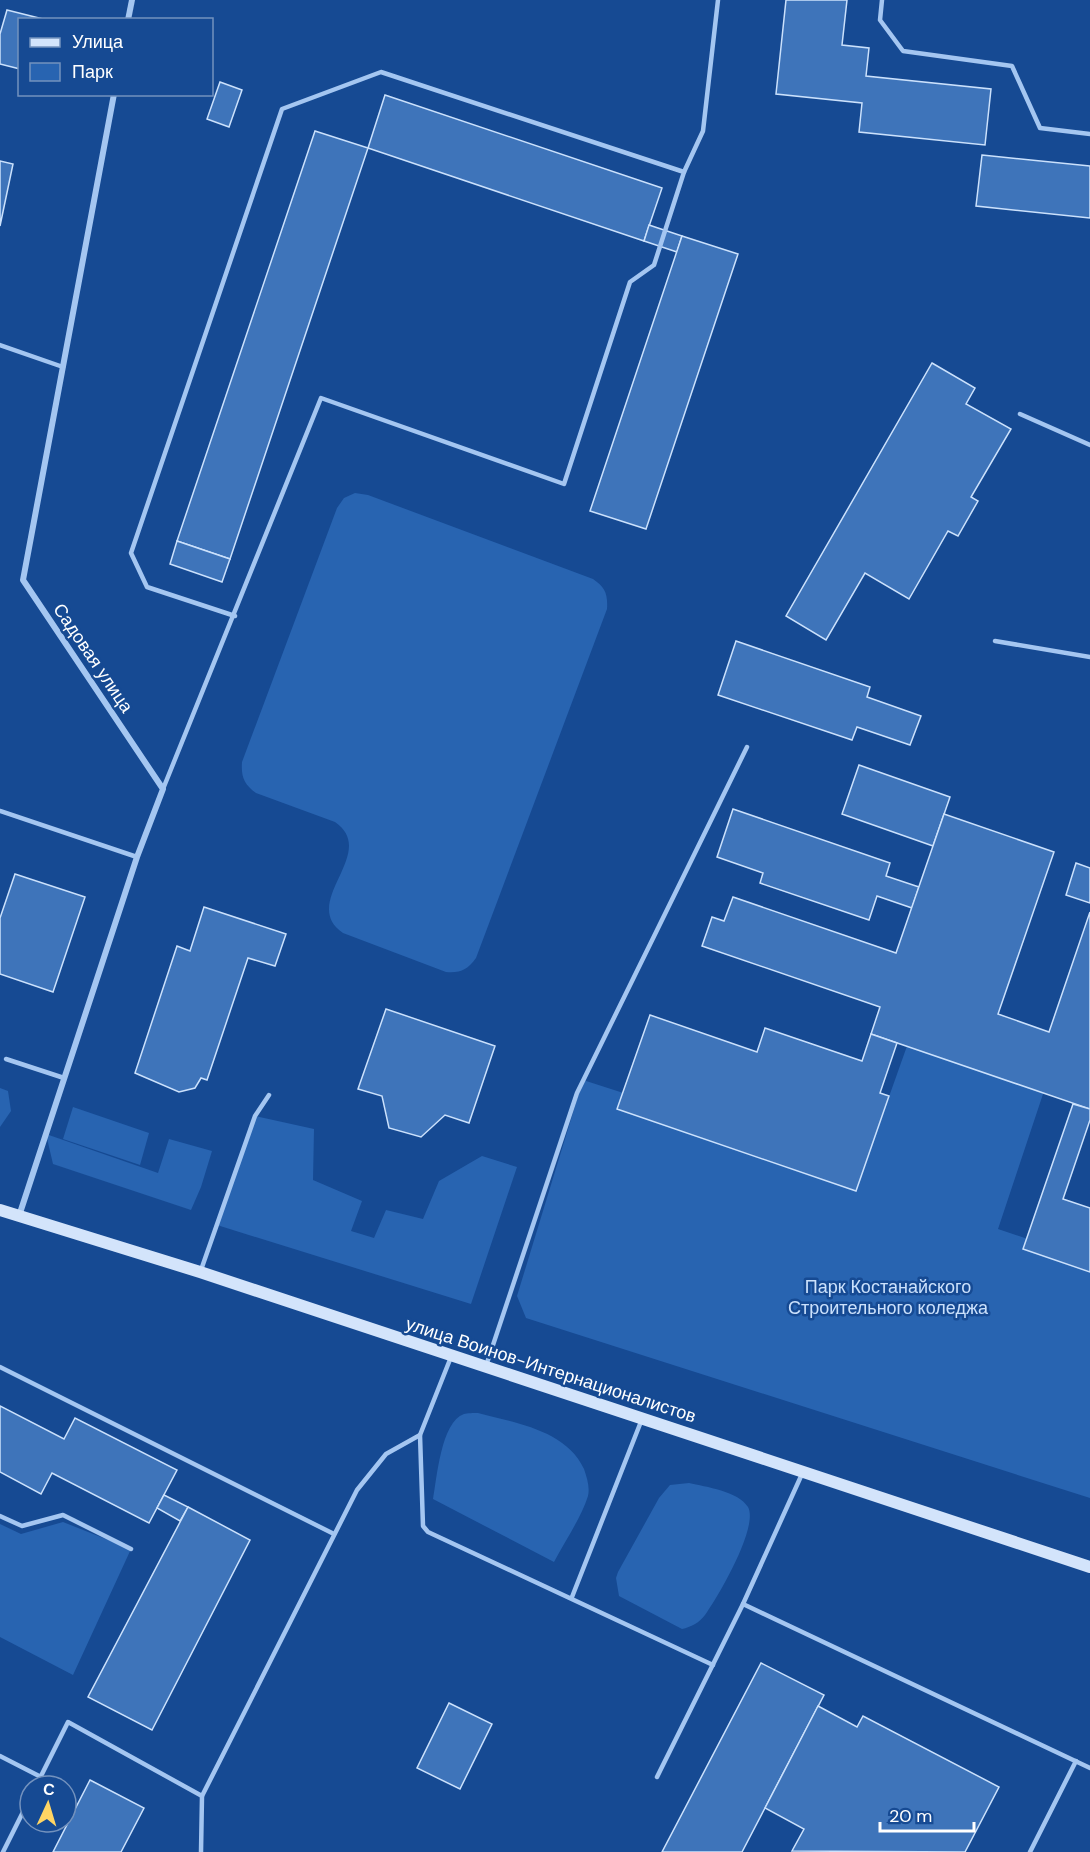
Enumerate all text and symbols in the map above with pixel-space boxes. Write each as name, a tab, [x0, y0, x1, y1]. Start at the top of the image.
legend	[18, 18, 213, 96]
text: Улица	[72, 30, 124, 54]
text: Парк	[72, 60, 113, 84]
street label: Садовая улица	[48, 599, 139, 718]
park label: Парк Костанайского Строительного коледжа	[788, 1275, 989, 1320]
street label: улица Воинов-Интернационалистов	[403, 1312, 699, 1428]
north arrow	[18, 1774, 78, 1834]
text: С	[43, 1779, 56, 1800]
scale bar	[880, 1795, 974, 1833]
text: 20 m	[889, 1804, 932, 1828]

